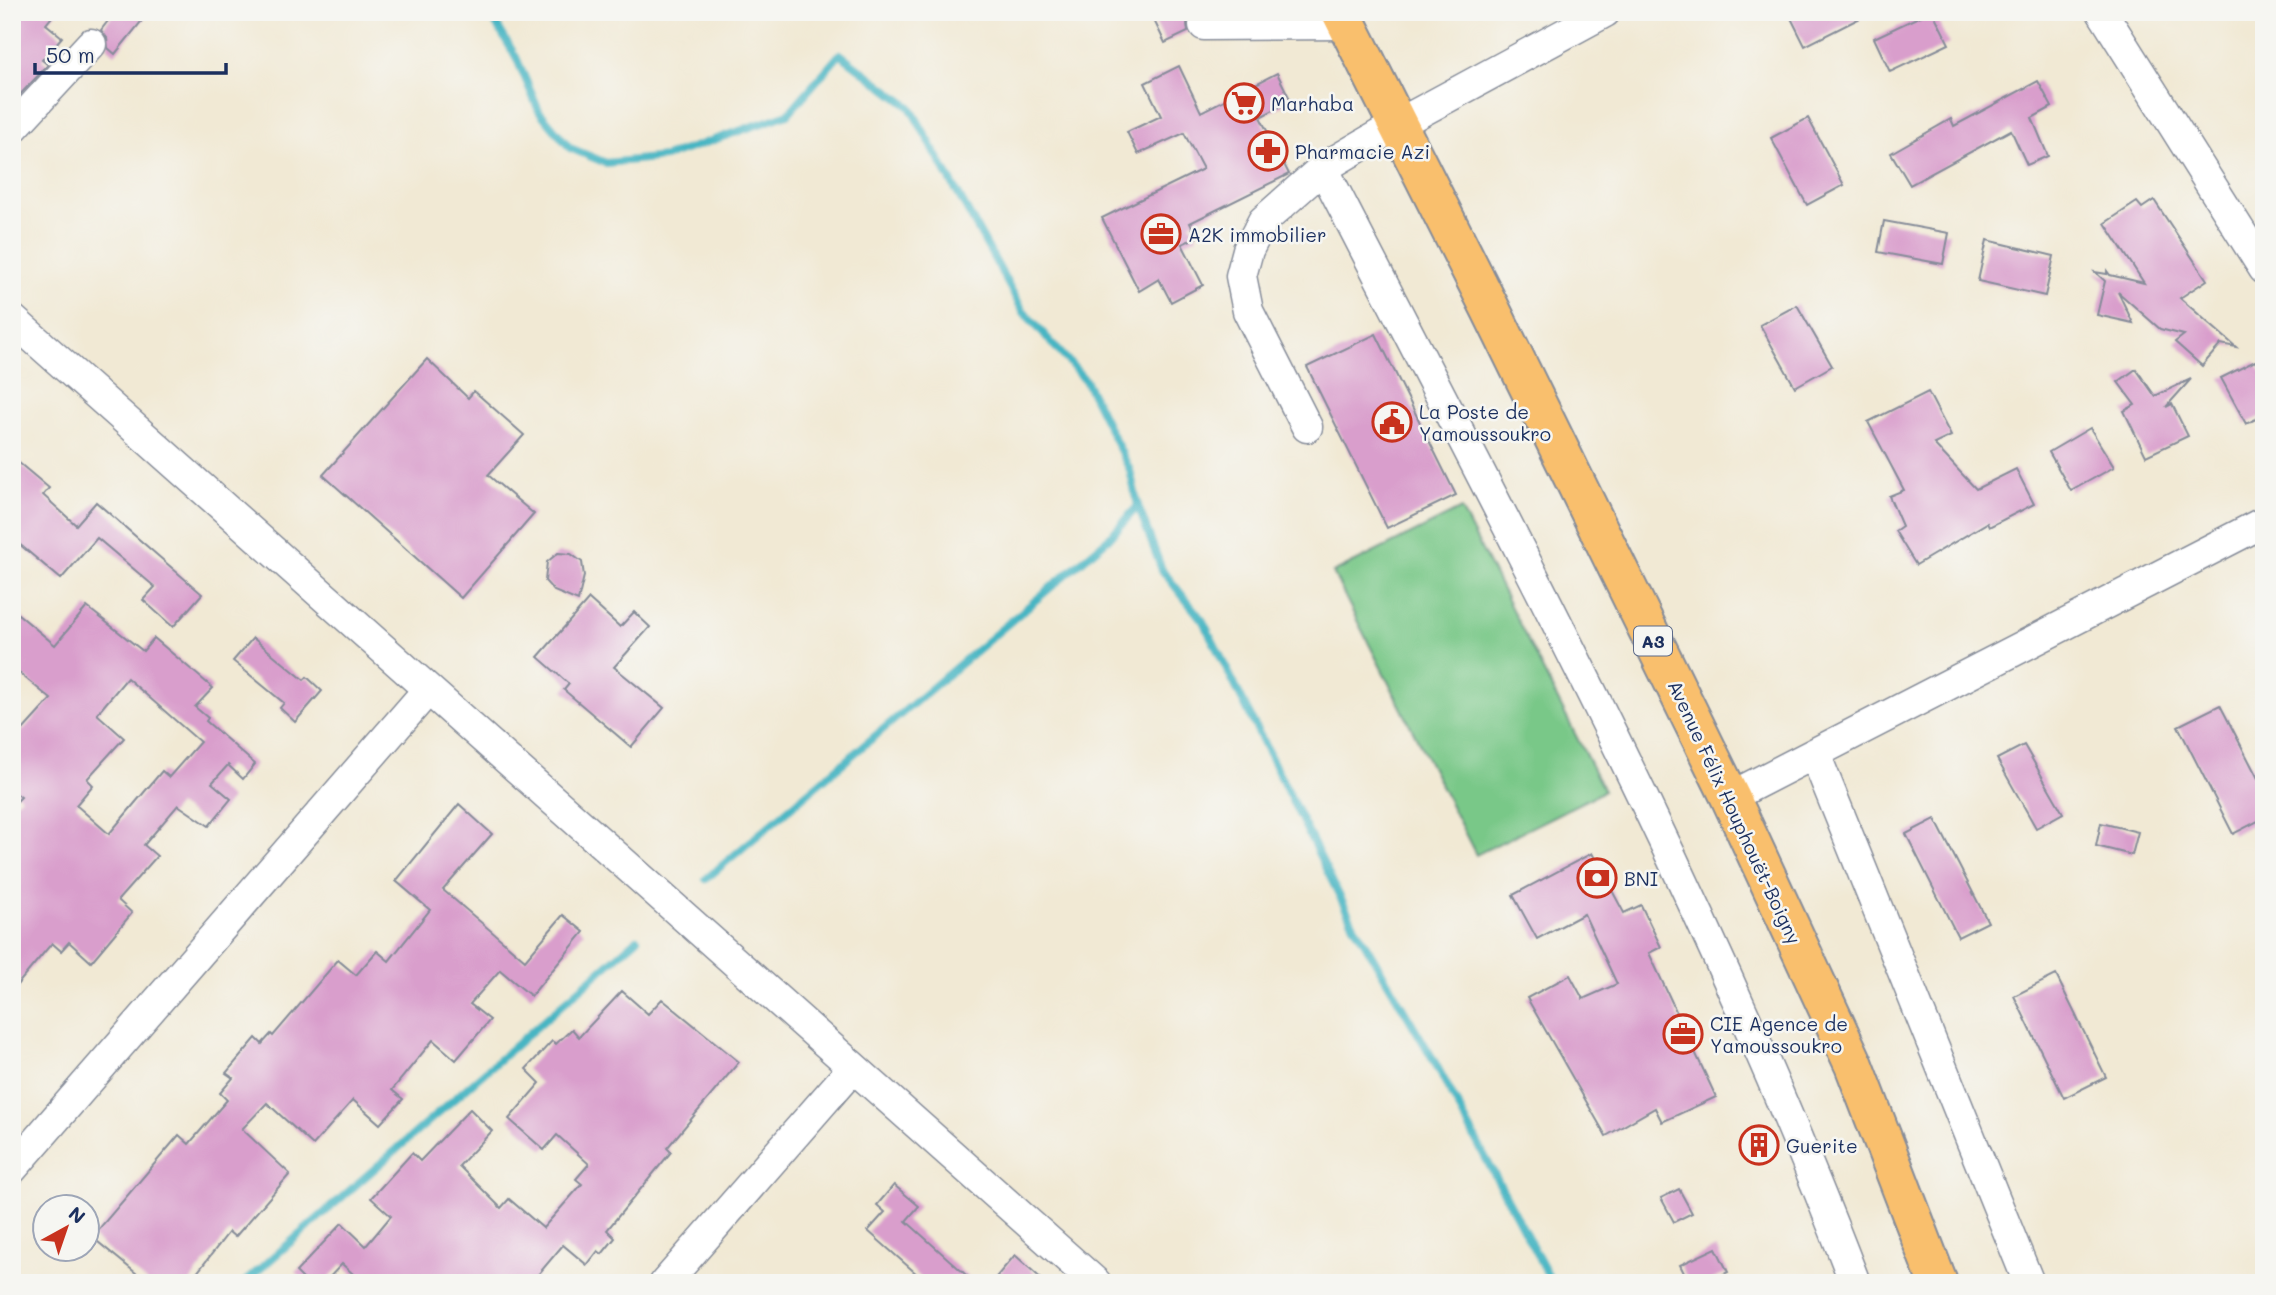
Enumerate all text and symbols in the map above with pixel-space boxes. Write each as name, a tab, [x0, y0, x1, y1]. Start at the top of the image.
scale bar	[35, 32, 226, 76]
text: 50 m	[46, 41, 95, 68]
supermarket icon: Marhaba	[1223, 82, 1265, 124]
place label: Marhaba	[1271, 91, 1354, 116]
pharmacy icon: Pharmacie Azi	[1247, 130, 1289, 172]
place label: Pharmacie Azi	[1295, 139, 1430, 164]
office icon: A2K immobilier	[1140, 213, 1182, 255]
place label: A2K immobilier	[1188, 222, 1327, 247]
place label: La Poste de Yamoussoukro	[1419, 399, 1551, 446]
public building icon: La Poste de Yamoussoukro	[1371, 401, 1413, 443]
road number: A3	[1634, 626, 1672, 656]
street label: Avenue Félix Houphouët-Boigny	[1663, 676, 1807, 948]
bank icon: BNI	[1576, 857, 1618, 899]
place label: BNI	[1624, 866, 1658, 891]
place label: CIE Agence de Yamoussoukro	[1710, 1011, 1848, 1058]
office icon: CIE Agence de Yamoussoukro	[1662, 1013, 1704, 1055]
building icon: Guerite	[1738, 1124, 1780, 1166]
place label: Guerite	[1786, 1133, 1858, 1158]
north arrow	[32, 1194, 102, 1264]
text: N	[64, 1200, 91, 1229]

